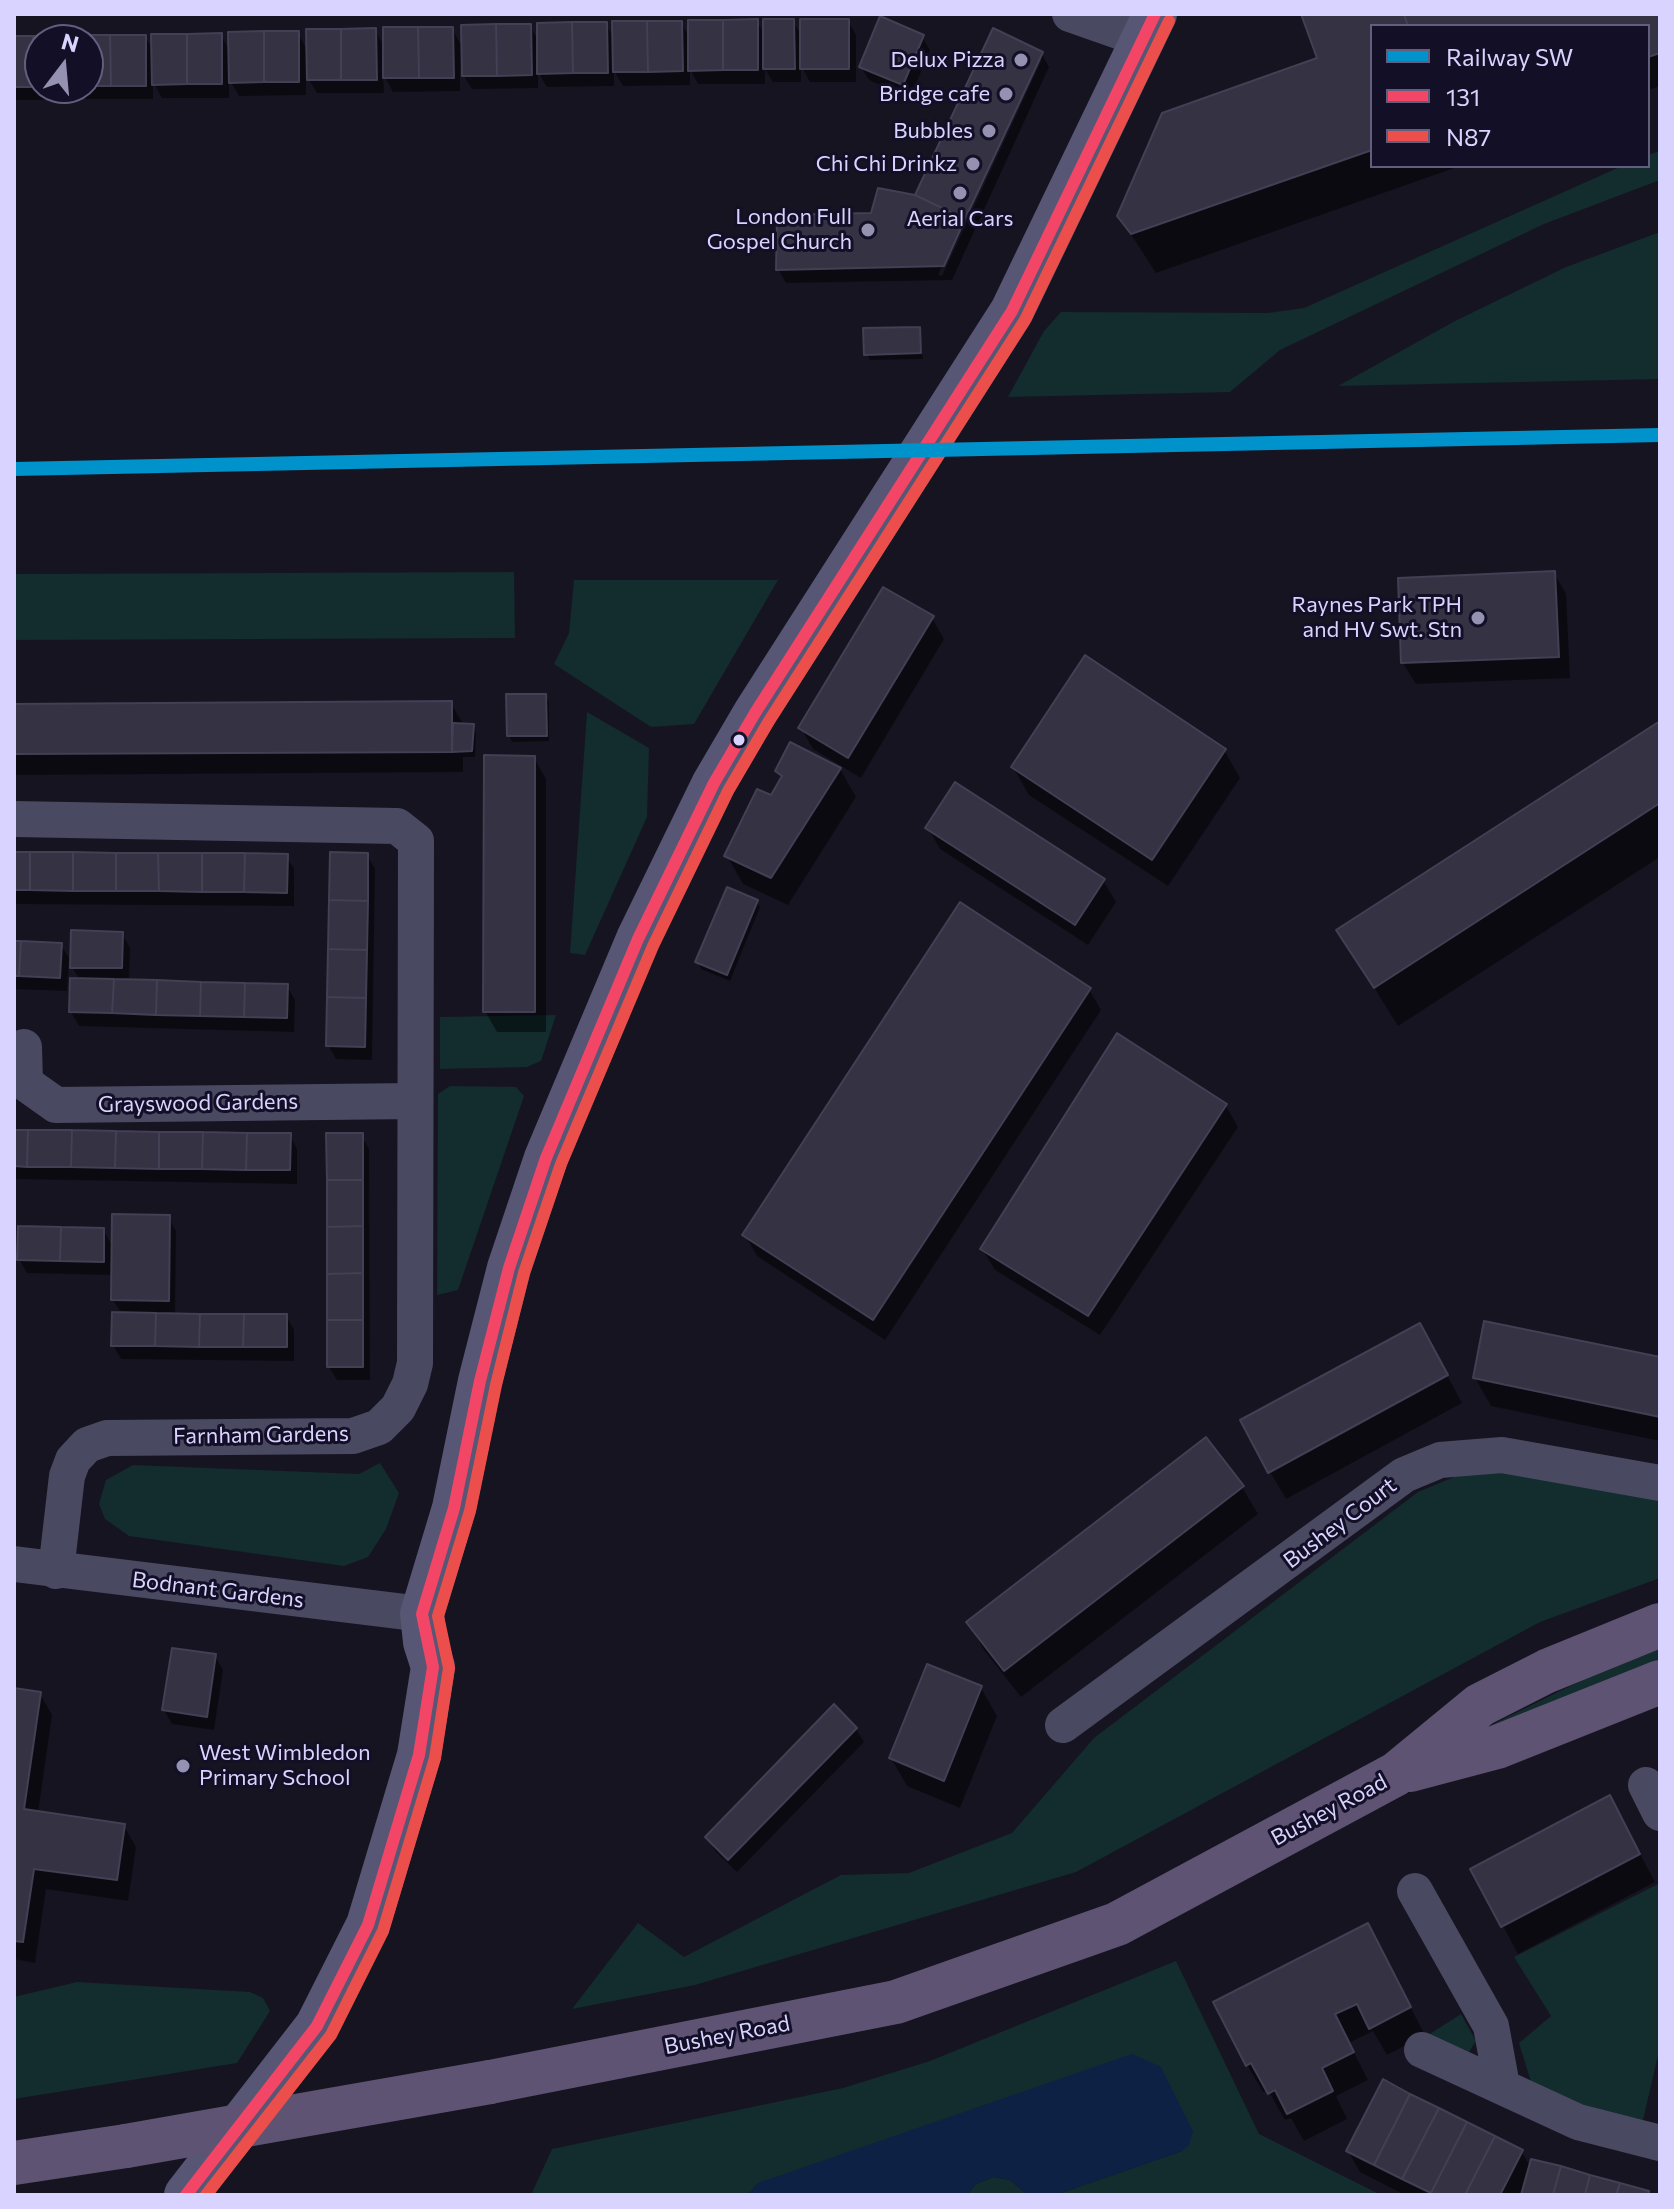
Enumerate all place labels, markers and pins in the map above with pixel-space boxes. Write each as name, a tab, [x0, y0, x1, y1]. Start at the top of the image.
place label: Delux Pizza	[891, 47, 1005, 73]
marker: Delux Pizza	[1012, 51, 1030, 69]
place label: Bridge cafe	[879, 81, 990, 107]
marker: Bridge cafe	[997, 85, 1015, 103]
place label: Bubbles	[893, 118, 973, 144]
marker: Bubbles	[980, 122, 998, 140]
place label: Chi Chi Drinkz	[816, 151, 957, 177]
marker: Chi Chi Drinkz	[964, 155, 982, 173]
marker: Aerial Cars	[951, 184, 969, 202]
place label: London Full Gospel Church	[707, 204, 852, 256]
place label: Aerial Cars	[906, 206, 1014, 232]
marker: London Full Gospel Church	[859, 221, 877, 239]
place label: Raynes Park TPH and HV Swt. Stn	[1292, 592, 1462, 644]
marker: Raynes Park TPH and HV Swt. Stn	[1469, 609, 1487, 627]
unlabelled marker	[731, 732, 747, 748]
place label: West Wimbledon Primary School	[199, 1740, 371, 1792]
marker: West Wimbledon Primary School	[174, 1757, 192, 1775]

